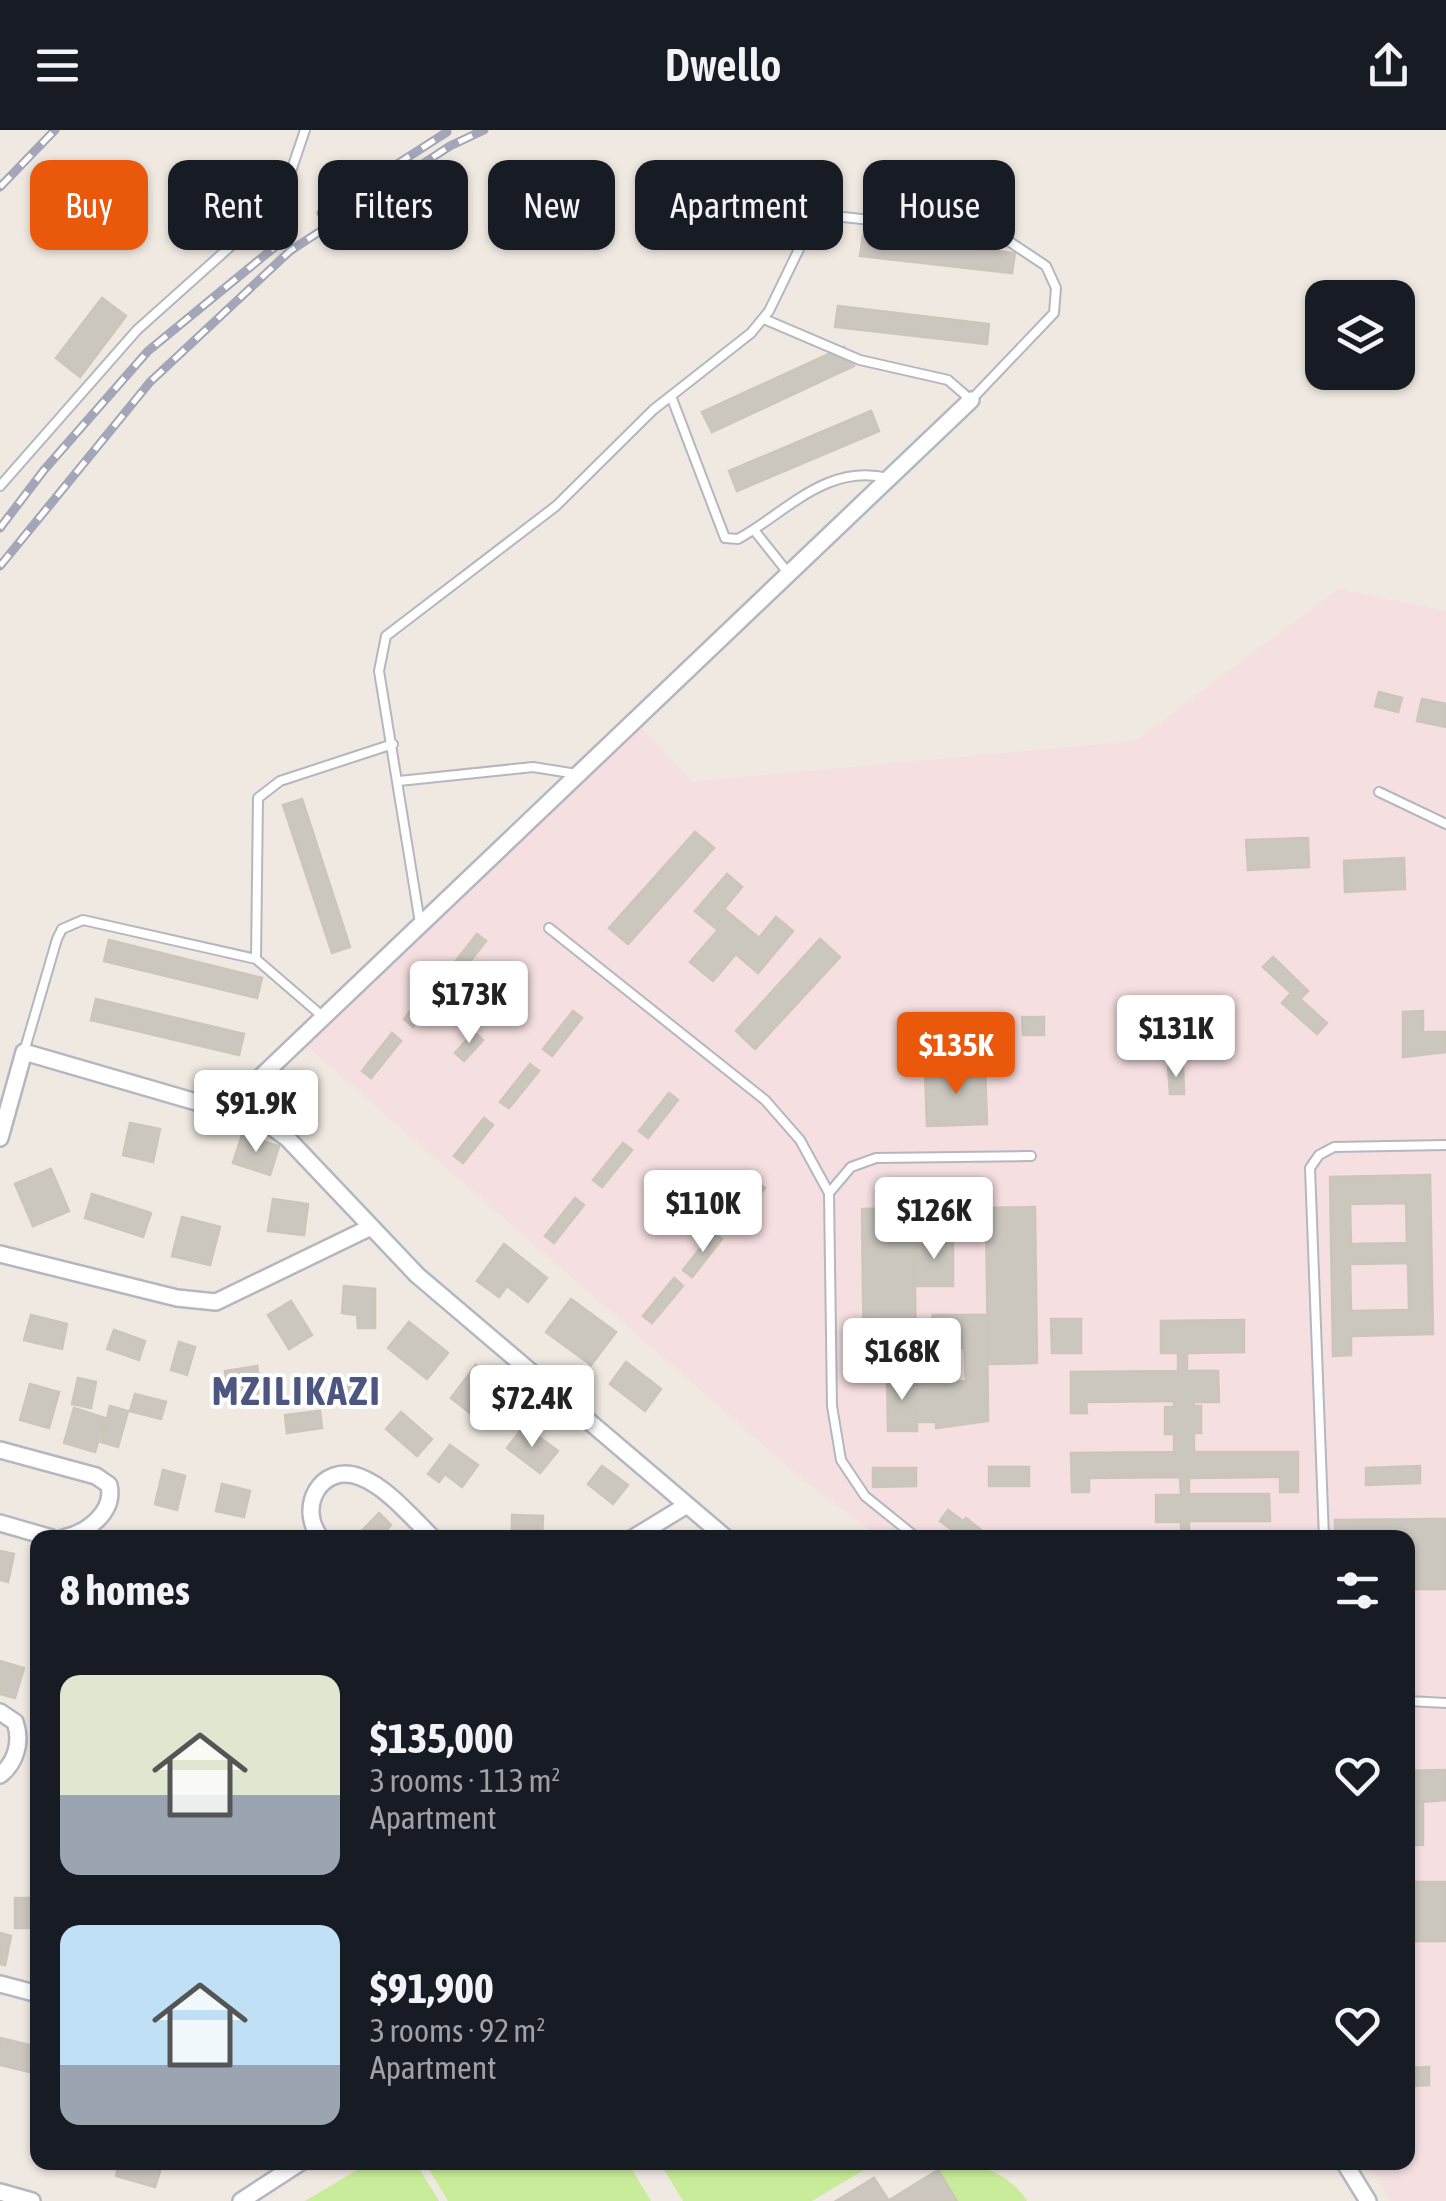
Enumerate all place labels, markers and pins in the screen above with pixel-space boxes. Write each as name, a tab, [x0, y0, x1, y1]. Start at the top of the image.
pin: $173K	[399, 961, 539, 1046]
pin: $131K	[1106, 995, 1246, 1080]
pin: $135K	[886, 1012, 1026, 1097]
pin: $91.9K	[175, 1070, 337, 1155]
pin: $110K	[633, 1170, 773, 1255]
pin: $126K	[864, 1177, 1004, 1262]
pin: $168K	[832, 1318, 972, 1403]
pin: $72.4K	[451, 1365, 613, 1450]

